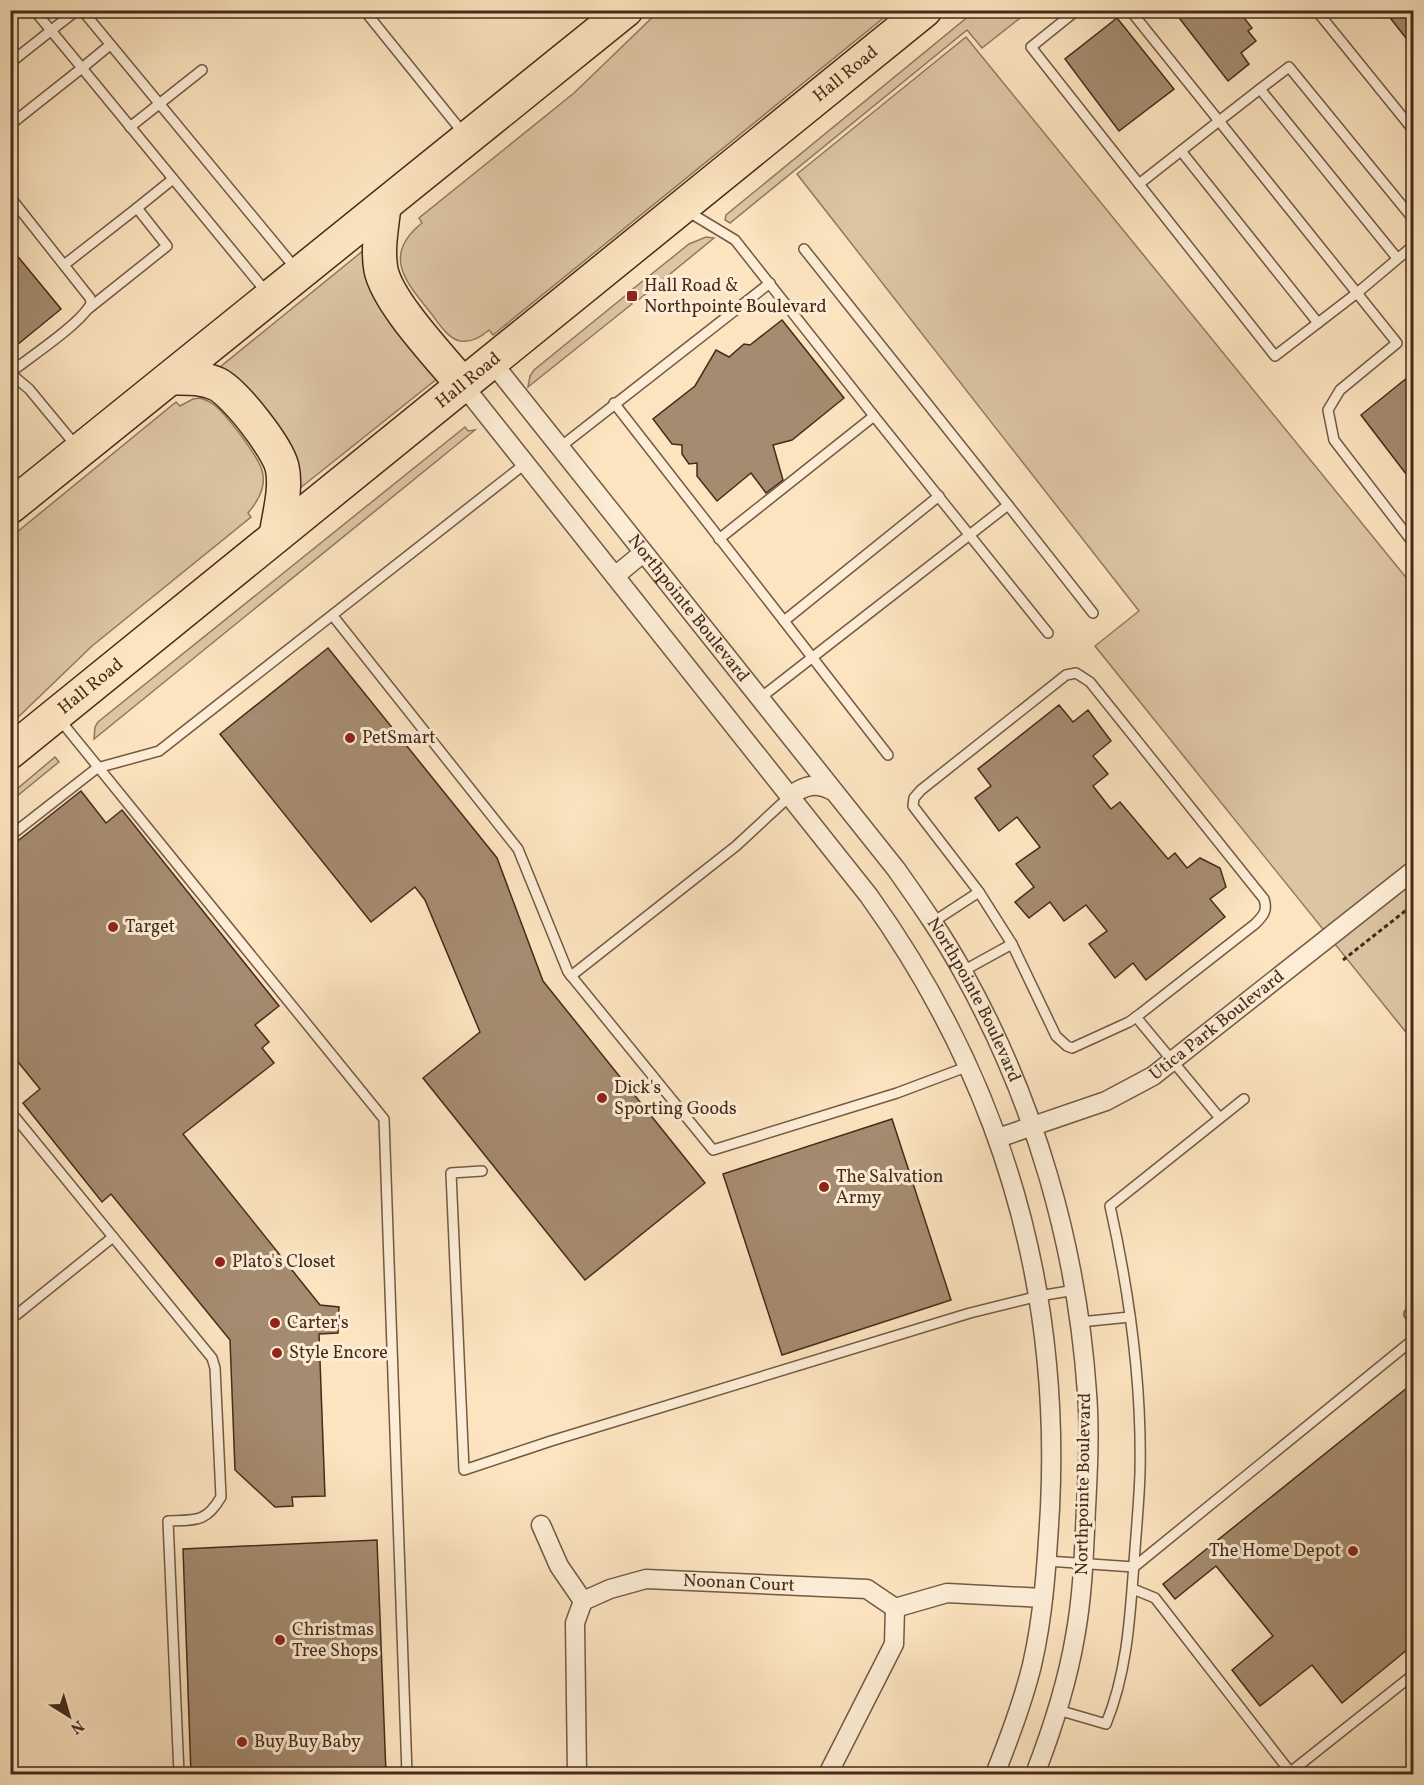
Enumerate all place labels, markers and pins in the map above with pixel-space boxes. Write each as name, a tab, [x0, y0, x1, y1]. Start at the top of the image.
place label: Hall Road & Northpointe Boulevard	[644, 274, 827, 320]
marker: Hall Road & Northpointe Boulevard	[625, 289, 639, 303]
place label: PetSmart	[362, 726, 436, 751]
marker: PetSmart	[343, 731, 357, 745]
place label: Target	[125, 915, 175, 940]
marker: Target	[106, 920, 120, 934]
place label: Dick's Sporting Goods	[614, 1076, 737, 1122]
marker: Dick's Sporting Goods	[595, 1091, 609, 1105]
place label: The Salvation Army	[836, 1165, 944, 1211]
marker: The Salvation Army	[817, 1180, 831, 1194]
place label: Plato's Closet	[232, 1250, 335, 1275]
marker: Plato's Closet	[213, 1255, 227, 1269]
place label: Carter's	[287, 1311, 349, 1336]
marker: Carter's	[268, 1316, 282, 1330]
place label: Style Encore	[289, 1341, 388, 1366]
marker: Style Encore	[270, 1346, 284, 1360]
place label: The Home Depot	[1209, 1539, 1341, 1564]
marker: The Home Depot	[1346, 1544, 1360, 1558]
place label: Christmas Tree Shops	[292, 1618, 378, 1664]
marker: Christmas Tree Shops	[273, 1633, 287, 1647]
place label: Buy Buy Baby	[254, 1730, 361, 1755]
marker: Buy Buy Baby	[235, 1735, 249, 1749]

